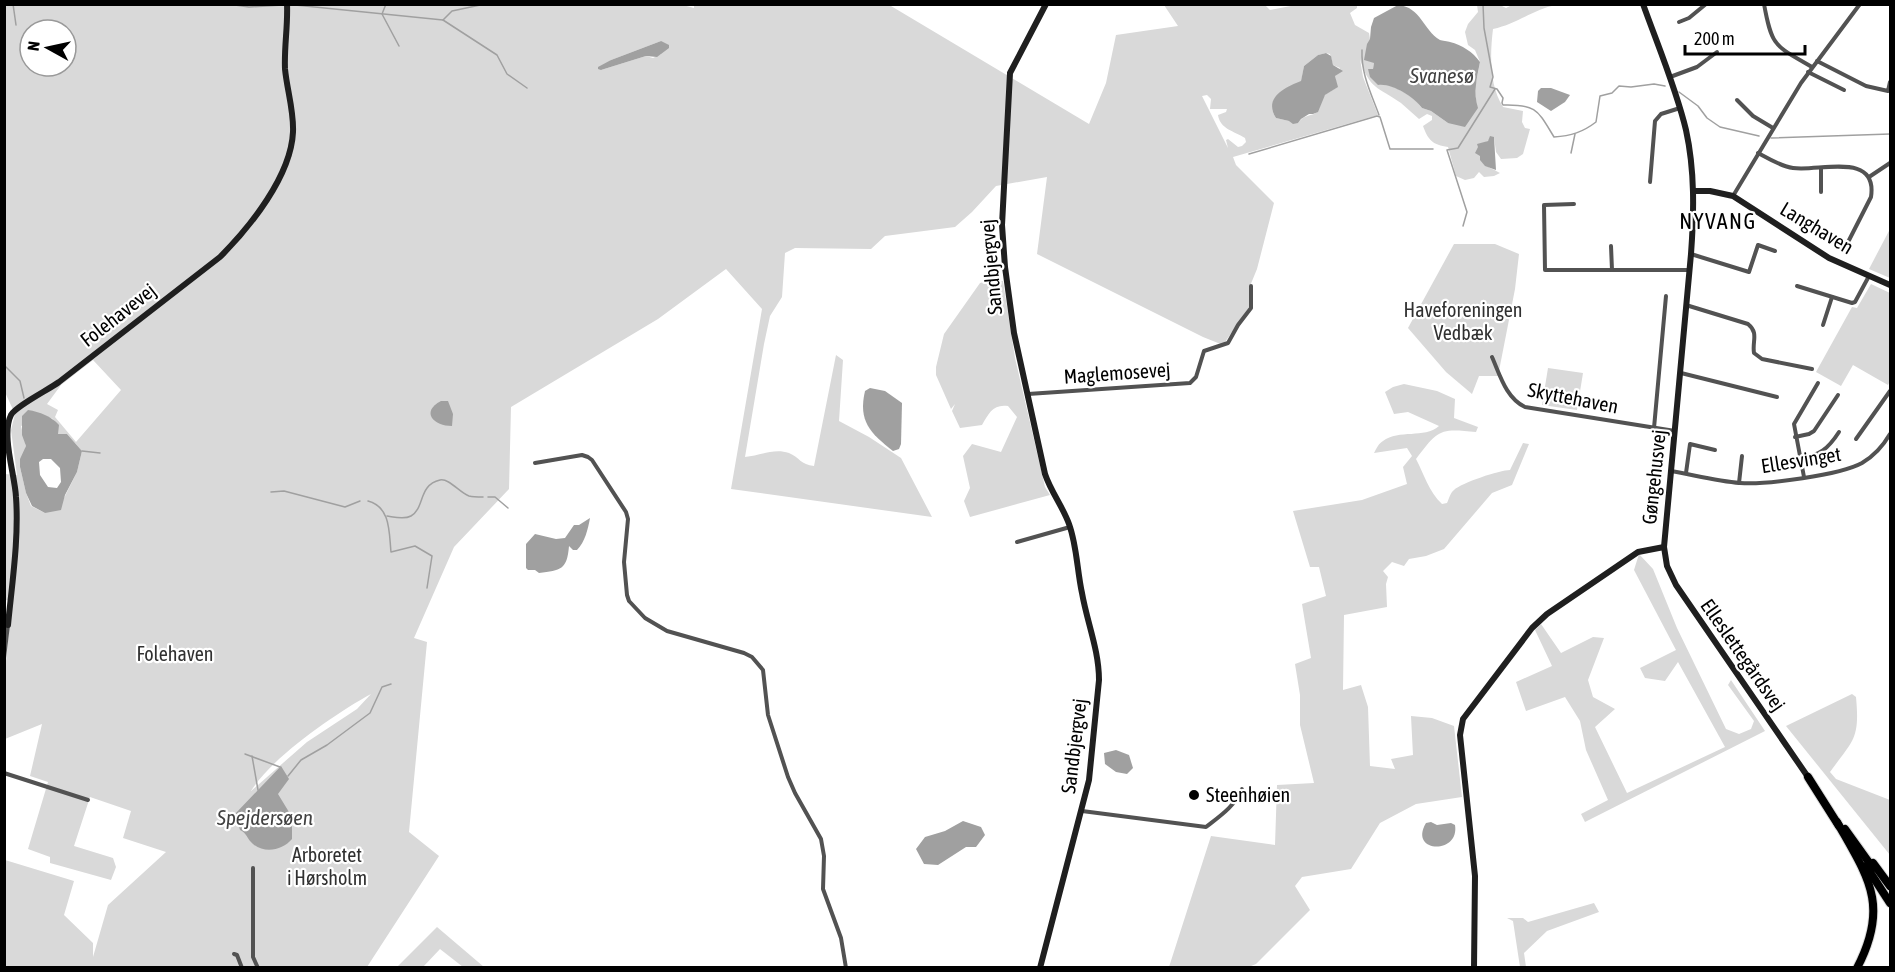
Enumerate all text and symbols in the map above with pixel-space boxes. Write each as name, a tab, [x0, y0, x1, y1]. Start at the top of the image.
north arrow	[18, 18, 78, 78]
scale bar	[1685, 18, 1805, 56]
text: 200 m	[1694, 28, 1735, 49]
text: N	[24, 40, 43, 52]
water label: Svanesø	[1409, 63, 1474, 87]
street label: Langhaven	[1777, 197, 1858, 258]
district label: NYVANG	[1679, 208, 1757, 234]
street label: Sandbjergvej	[975, 218, 1006, 316]
street label: Folehavevej	[76, 278, 160, 351]
park label: Haveforeningen Vedbæk	[1404, 298, 1522, 344]
street label: Maglemosevej	[1063, 357, 1171, 388]
street label: Skyttehaven	[1526, 377, 1620, 418]
street label: Gøngehusvej	[1637, 428, 1670, 525]
street label: Ellesvinget	[1759, 442, 1843, 477]
street label: Elleslettegårdsvej	[1696, 594, 1790, 715]
park label: Folehaven	[136, 642, 214, 665]
street label: Sandbjergvej	[1056, 697, 1091, 795]
place label: Steenhøien	[1206, 783, 1290, 806]
marker: Steenhøien	[1187, 788, 1201, 802]
water label: Spejdersøen	[216, 805, 313, 829]
park label: Arboretet i Hørsholm	[287, 843, 367, 889]

